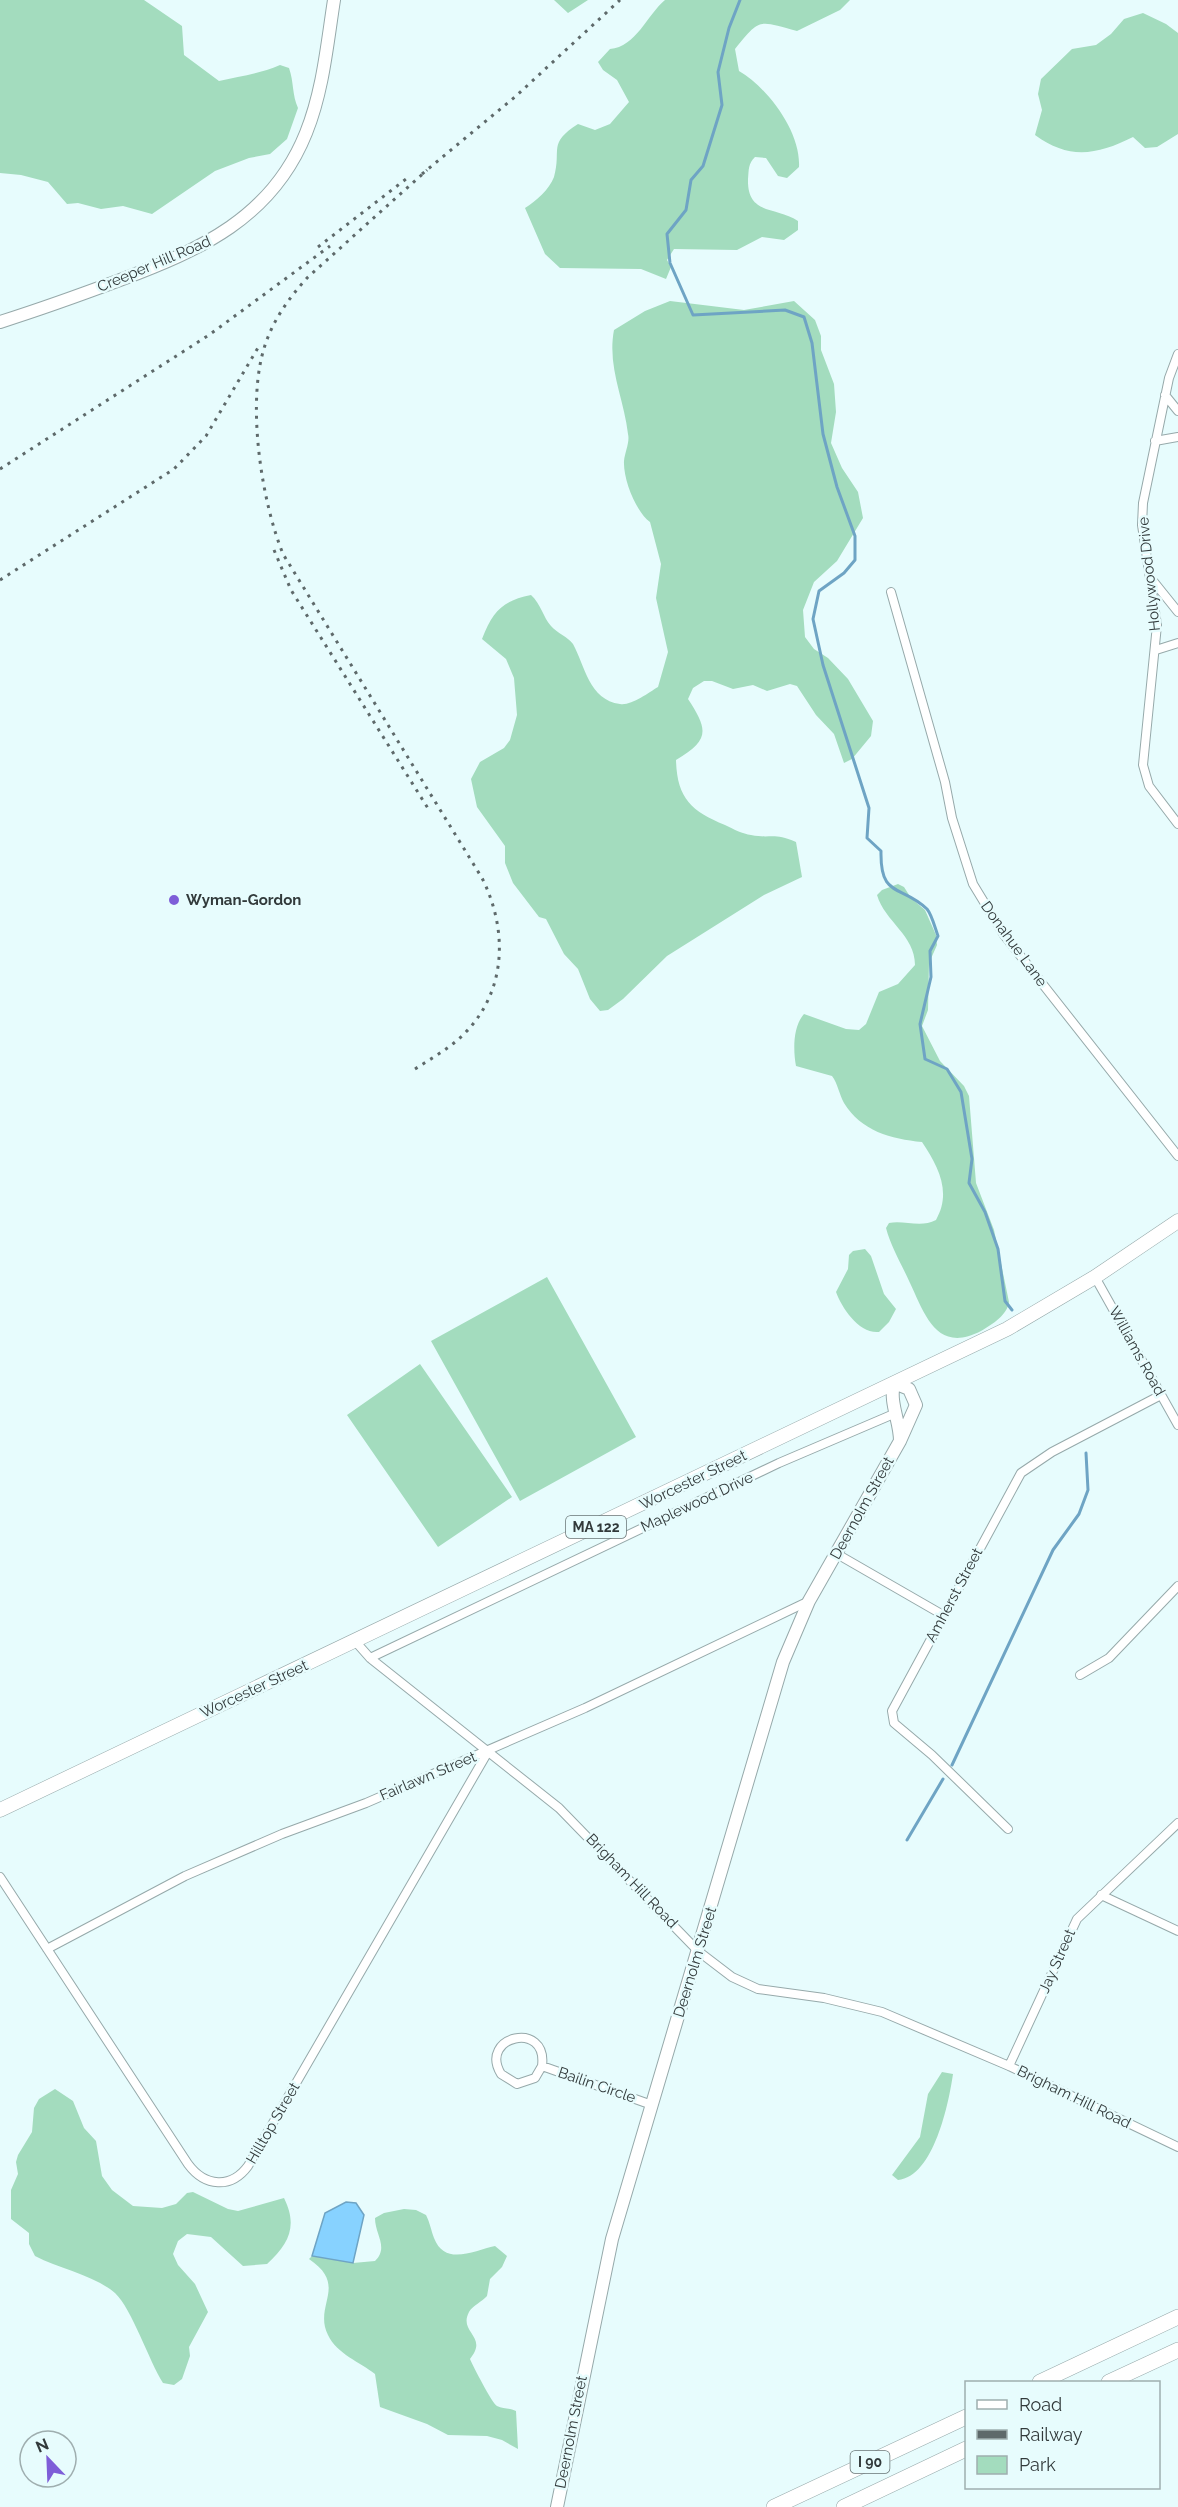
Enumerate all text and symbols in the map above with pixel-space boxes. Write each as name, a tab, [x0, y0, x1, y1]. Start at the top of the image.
street label: Creeper Hill Road	[95, 232, 213, 296]
street label: Hollywood Drive	[1134, 516, 1164, 632]
place label: Wyman-Gordon	[186, 891, 301, 909]
marker: Wyman-Gordon	[167, 893, 181, 907]
street label: Donahue Lane	[977, 898, 1051, 990]
street label: Williams Road	[1105, 1303, 1169, 1399]
street label: Worcester Street	[637, 1446, 749, 1514]
street label: Deernolm Street	[826, 1454, 898, 1562]
street label: Maplewood Drive	[638, 1468, 756, 1536]
road number: MA 122	[566, 1516, 626, 1538]
street label: Amherst Street	[922, 1545, 986, 1645]
street label: Worcester Street	[197, 1656, 311, 1722]
street label: Fairlawn Street	[377, 1748, 479, 1804]
street label: Brigham Hill Road	[582, 1830, 682, 1932]
street label: Deernolm Street	[670, 1905, 720, 2019]
street label: Jay Street	[1035, 1926, 1079, 1996]
street label: Brigham Hill Road	[1014, 2062, 1134, 2132]
street label: Bailin Circle	[556, 2063, 638, 2107]
street label: Hilltop Street	[242, 2079, 304, 2167]
street label: Deernolm Street	[551, 2374, 591, 2490]
legend	[965, 2381, 1160, 2489]
text: Road	[1019, 2394, 1062, 2415]
text: Railway	[1019, 2424, 1083, 2445]
north arrow	[18, 2429, 78, 2489]
text: N	[33, 2435, 52, 2457]
road number: I 90	[850, 2451, 890, 2473]
text: Park	[1019, 2454, 1056, 2475]

